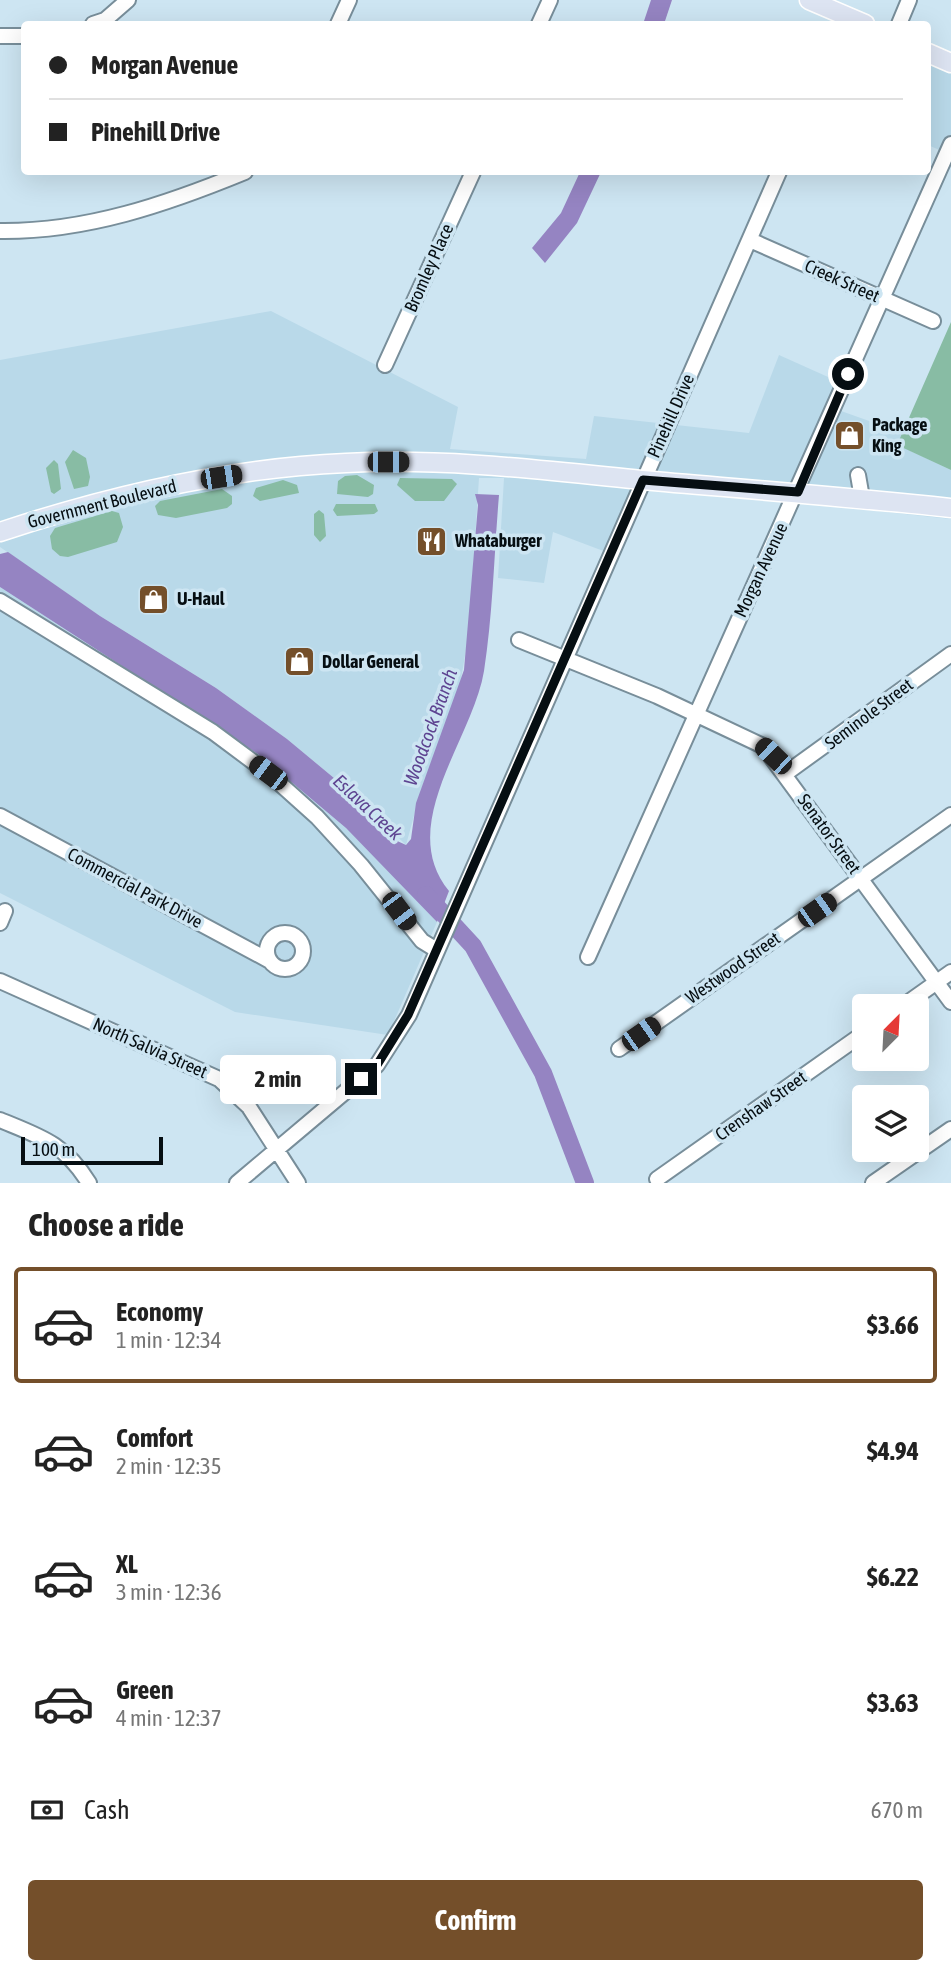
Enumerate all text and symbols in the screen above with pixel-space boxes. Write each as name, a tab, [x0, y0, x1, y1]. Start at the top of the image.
text: Morgan Avenue	[91, 50, 238, 80]
text: Pinehill Drive	[91, 117, 220, 147]
street label: Bromley Place	[400, 220, 457, 315]
street label: Creek Street	[802, 255, 883, 306]
route start	[832, 358, 864, 390]
street label: Pinehill Drive	[643, 371, 698, 461]
place label: Package King	[872, 414, 927, 456]
shop icon: Package King	[832, 418, 866, 452]
car	[368, 452, 410, 473]
car	[199, 463, 244, 491]
street label: Government Boulevard	[25, 475, 178, 532]
street label: Morgan Avenue	[729, 519, 792, 620]
restaurant icon: Whataburger	[415, 524, 449, 558]
place label: Whataburger	[454, 530, 542, 551]
shop icon: U-Haul	[137, 582, 171, 616]
place label: U-Haul	[177, 588, 225, 609]
shop icon: Dollar General	[282, 645, 316, 679]
place label: Dollar General	[322, 651, 419, 672]
water label: Woodcock Branch	[399, 666, 461, 788]
street label: Seminole Street	[821, 674, 917, 754]
car	[751, 734, 796, 778]
car	[245, 752, 292, 794]
water label: Eslava Creek	[329, 770, 408, 845]
street label: Senator Street	[793, 790, 865, 878]
street label: Commercial Park Drive	[64, 843, 206, 932]
car	[378, 888, 421, 934]
car	[794, 889, 841, 931]
street label: Westwood Street	[682, 927, 784, 1008]
north arrow	[852, 994, 929, 1071]
map controls	[852, 994, 929, 1162]
street label: North Salvia Street	[90, 1013, 211, 1082]
car	[618, 1013, 665, 1055]
callout: 2 min	[221, 1054, 336, 1104]
route end	[345, 1063, 377, 1095]
text: 2 min	[255, 1066, 301, 1092]
street label: Crenshaw Street	[711, 1066, 810, 1145]
button: layers	[852, 1085, 929, 1162]
scale bar	[21, 1134, 163, 1166]
text: 100 m	[32, 1138, 75, 1160]
text: Choose a ride	[28, 1206, 184, 1243]
icon: car	[32, 1294, 95, 1357]
text: Economy	[116, 1297, 203, 1327]
text: $3.66	[867, 1310, 919, 1340]
text: 1 min · 12:34	[116, 1327, 222, 1353]
icon: car	[32, 1420, 95, 1483]
text: Comfort	[116, 1423, 193, 1453]
text: $4.94	[867, 1436, 919, 1466]
text: 2 min · 12:35	[116, 1453, 222, 1479]
icon: car	[32, 1546, 95, 1609]
text: XL	[116, 1549, 138, 1579]
text: $6.22	[867, 1562, 919, 1592]
text: 3 min · 12:36	[116, 1579, 222, 1605]
icon: car	[32, 1672, 95, 1735]
text: Green	[116, 1675, 174, 1705]
text: $3.63	[867, 1688, 919, 1718]
text: 4 min · 12:37	[116, 1705, 222, 1731]
icon: cash	[28, 1791, 66, 1829]
text: Cash	[84, 1795, 130, 1825]
text: 670 m	[871, 1797, 923, 1823]
button: Confirm	[28, 1880, 923, 1960]

